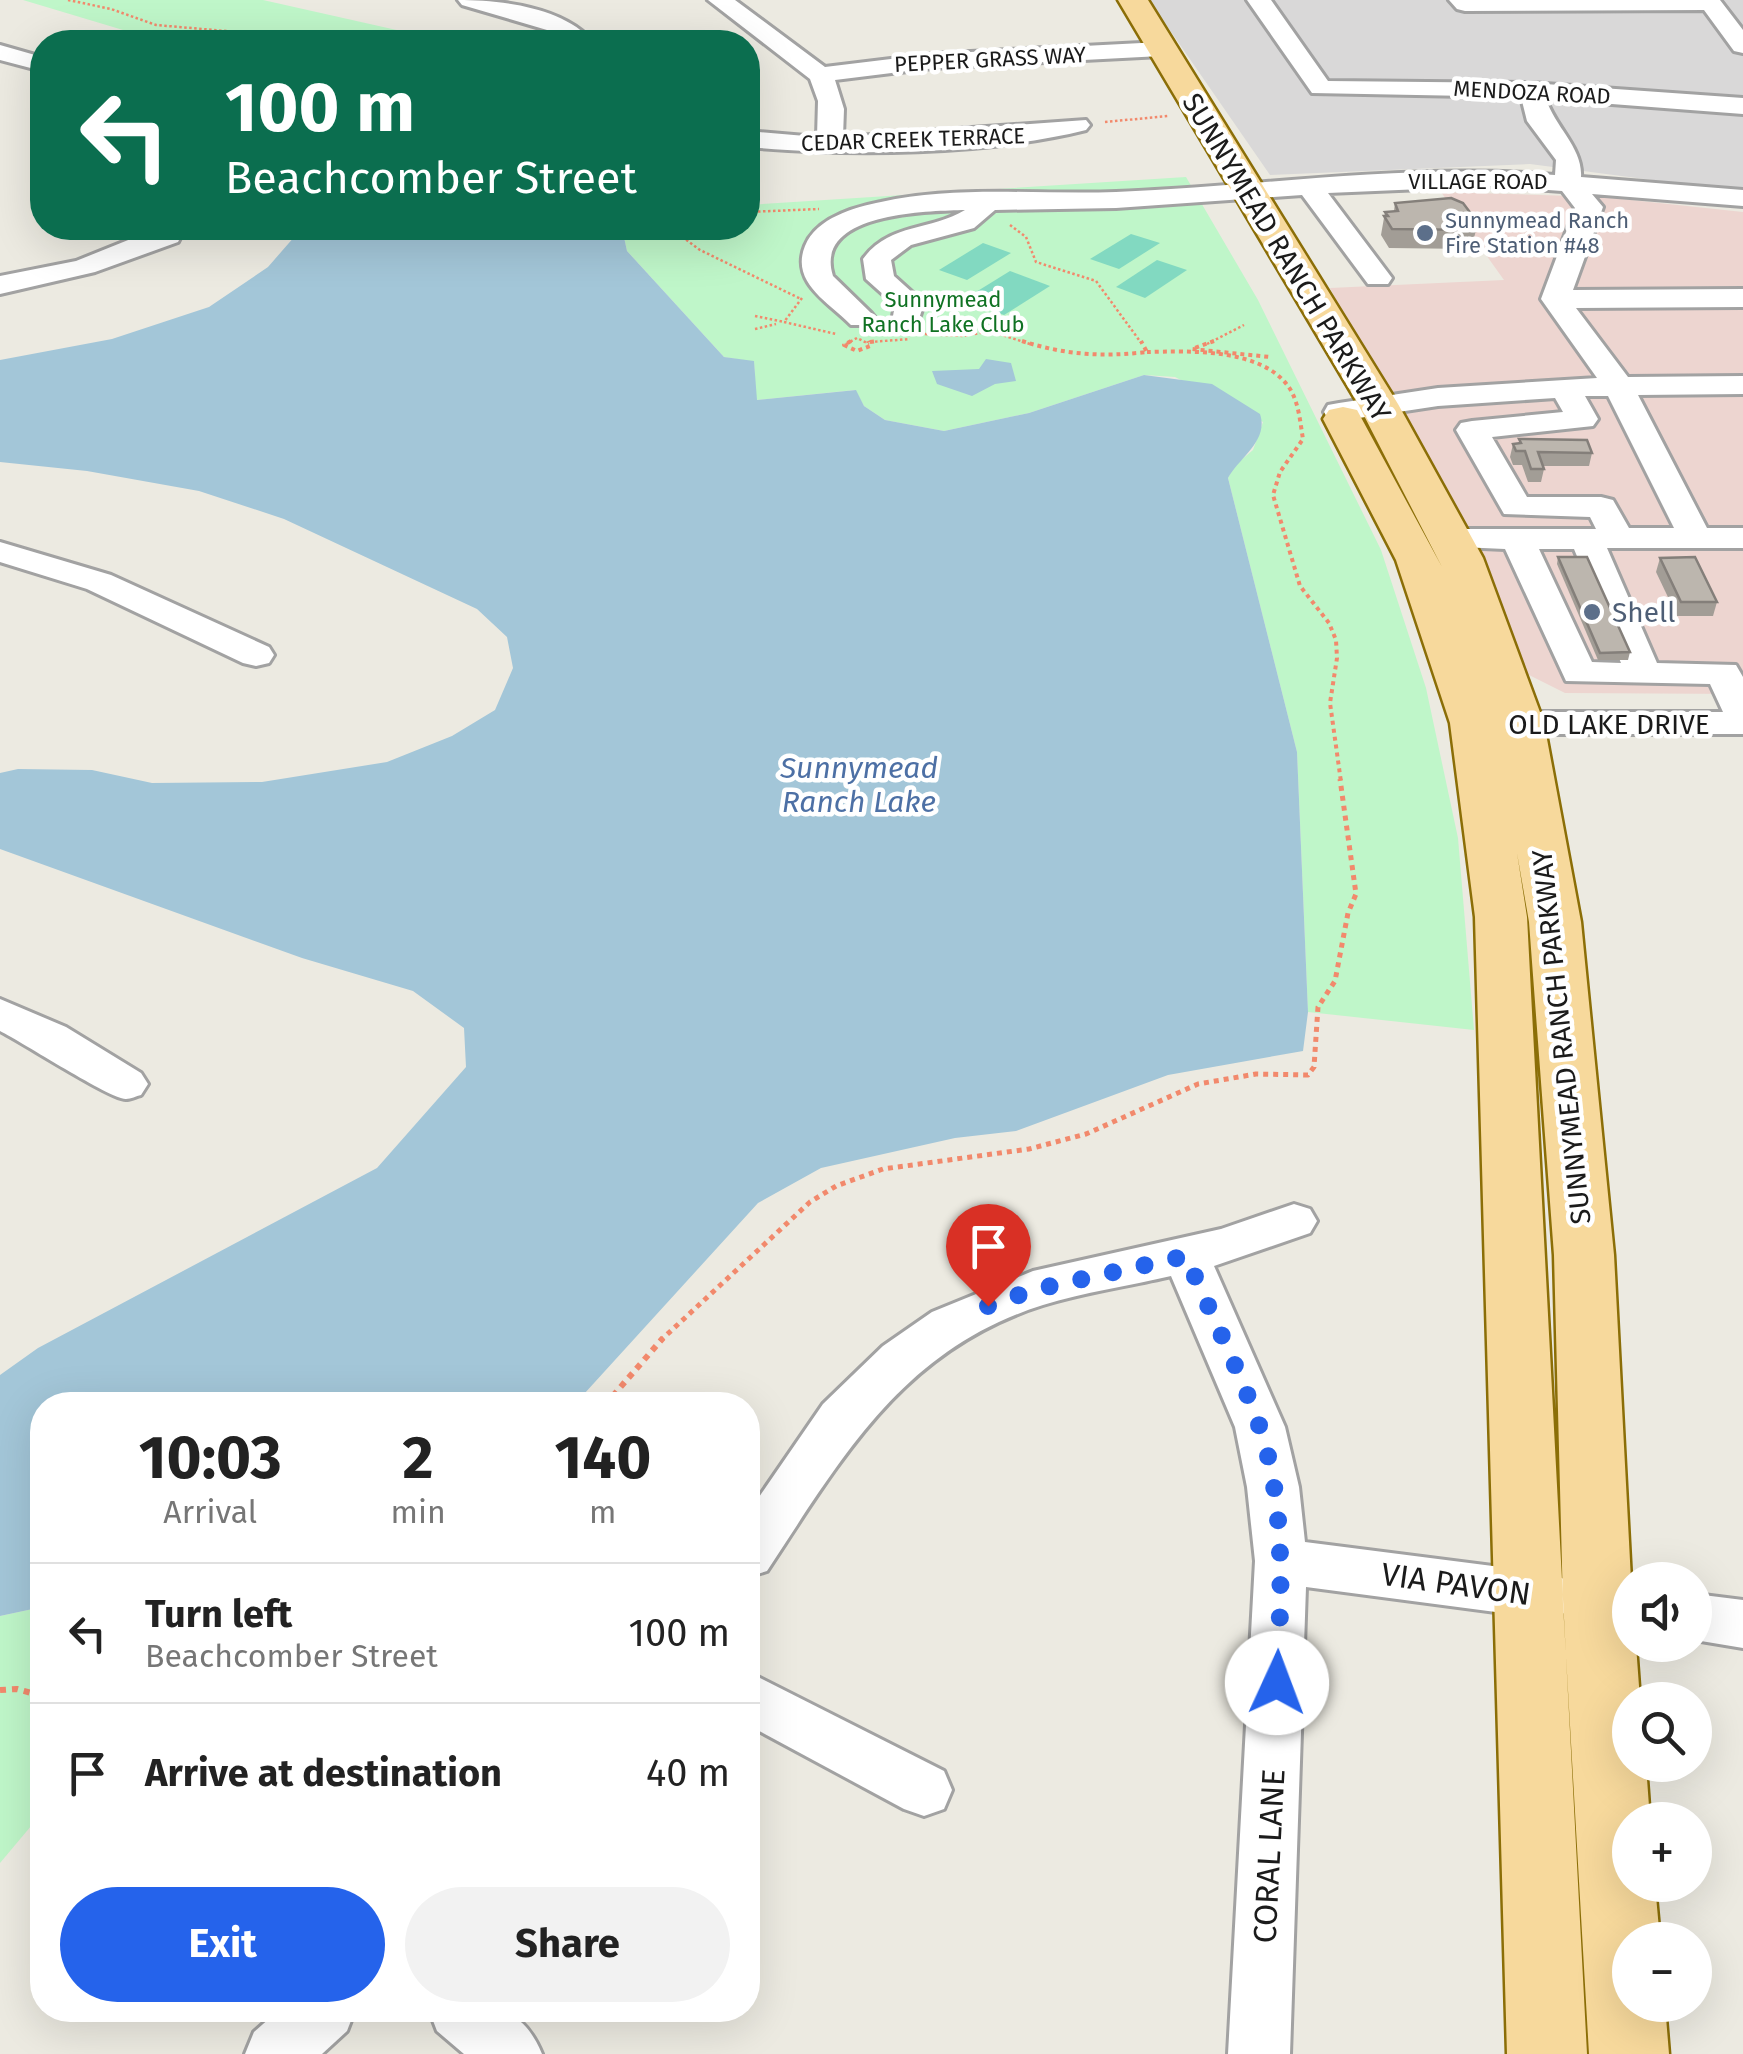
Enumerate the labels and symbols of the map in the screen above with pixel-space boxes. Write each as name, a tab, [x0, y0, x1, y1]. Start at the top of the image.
street label: PEPPER GRASS WAY	[893, 41, 1087, 78]
street label: MENDOZA ROAD	[1453, 75, 1611, 110]
street label: SUNNYMEAD RANCH PARKWAY	[1175, 87, 1398, 428]
street label: CEDAR CREEK TERRACE	[801, 122, 1025, 157]
street label: VILLAGE ROAD	[1408, 168, 1548, 195]
place label: Sunnymead Ranch Fire Station #48	[1445, 207, 1629, 259]
marker: Sunnymead Ranch Fire Station #48	[1414, 222, 1436, 244]
park label: Sunnymead Ranch Lake Club	[861, 286, 1025, 338]
place label: Shell	[1612, 596, 1675, 629]
marker: Shell	[1581, 601, 1603, 623]
street label: OLD LAKE DRIVE	[1508, 708, 1710, 741]
water label: Sunnymead Ranch Lake	[779, 750, 938, 820]
street label: SUNNYMEAD RANCH PARKWAY	[1525, 847, 1598, 1226]
pin	[946, 1204, 1031, 1307]
street label: VIA PAVON	[1379, 1555, 1533, 1613]
position arrow	[1225, 1631, 1329, 1735]
street label: CORAL LANE	[1245, 1768, 1293, 1944]

